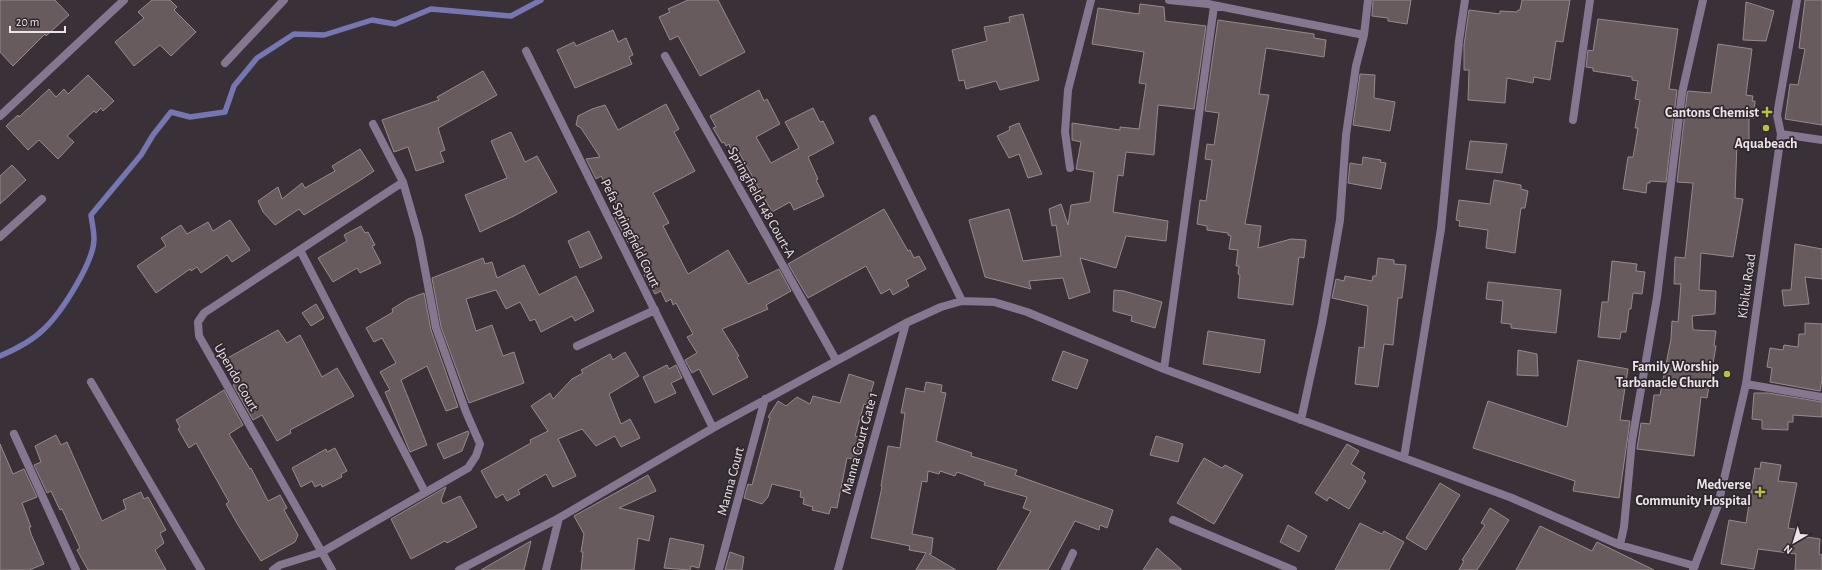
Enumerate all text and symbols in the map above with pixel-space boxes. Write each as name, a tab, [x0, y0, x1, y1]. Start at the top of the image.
scale bar	[10, 8, 65, 34]
text: 20 m	[16, 16, 39, 28]
place label: Cantons Chemist	[1665, 106, 1759, 120]
marker: Cantons Chemist	[1762, 107, 1772, 117]
marker: Aquabeach	[1761, 123, 1771, 133]
place label: Aquabeach	[1735, 137, 1797, 151]
street label: Springfield 148 Court-A	[725, 145, 797, 260]
street label: Pefa Springfield Court	[598, 177, 663, 290]
street label: Kibiku Road	[1736, 253, 1758, 319]
street label: Upendo Court	[211, 341, 261, 414]
place label: Family Worship Tarbanacle Church	[1616, 360, 1719, 390]
marker: Family Worship Tarbanacle Church	[1722, 369, 1732, 379]
street label: Manna Court Gate 1	[840, 391, 880, 496]
street label: Manna Court	[715, 445, 747, 517]
place label: Medverse Community Hospital	[1635, 478, 1751, 508]
marker: Medverse Community Hospital	[1754, 486, 1766, 498]
north arrow	[1774, 522, 1814, 562]
text: N	[1782, 543, 1795, 556]

